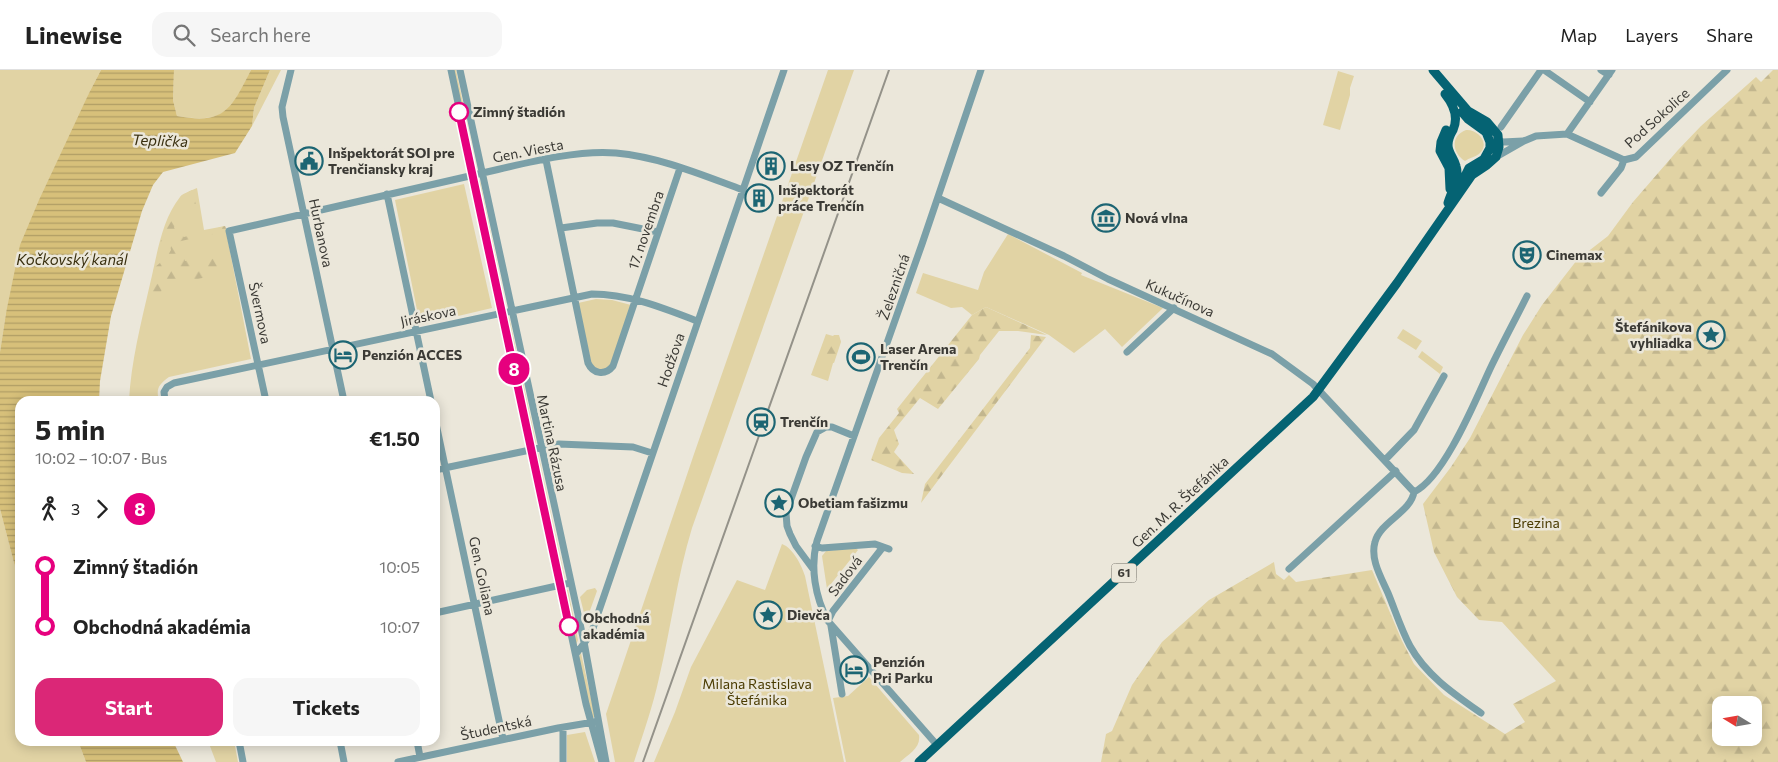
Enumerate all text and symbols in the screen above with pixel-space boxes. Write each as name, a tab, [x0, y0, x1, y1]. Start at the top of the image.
search box	[152, 12, 502, 57]
text: Linewise	[25, 20, 122, 49]
icon: search	[170, 21, 198, 49]
text: Search here	[210, 23, 311, 46]
text: Map	[1560, 24, 1597, 46]
text: Layers	[1625, 24, 1678, 46]
text: Share	[1706, 24, 1753, 46]
street label: Pod Sokolice	[1621, 84, 1693, 151]
marker: Zimný štadión	[449, 102, 469, 122]
place label: Zimný štadión	[473, 103, 565, 120]
water label: Teplička	[132, 130, 189, 150]
street label: Gen. Viesta	[491, 135, 565, 166]
place label: Inšpektorát SOI pre Trenčiansky kraj	[328, 144, 455, 177]
public building icon: Inšpektorát SOI pre Trenčiansky kraj	[294, 146, 324, 176]
building icon: Lesy OZ Trenčín	[756, 151, 786, 181]
place label: Lesy OZ Trenčín	[790, 157, 894, 174]
place label: Inšpektorát práce Trenčín	[778, 181, 864, 214]
building icon: Inšpektorát práce Trenčín	[744, 183, 774, 213]
street label: 17. novembra	[624, 188, 667, 271]
street label: Hurbanova	[306, 197, 337, 269]
museum icon: Nová vlna	[1091, 203, 1121, 233]
place label: Nová vlna	[1125, 209, 1188, 226]
theatre icon: Cinemax	[1512, 240, 1542, 270]
place label: Cinemax	[1546, 246, 1603, 263]
water label: Kočkovský kanál	[16, 250, 129, 268]
street label: Železničná	[874, 252, 913, 322]
street label: Kukučínova	[1143, 275, 1217, 320]
street label: Švermova	[246, 281, 275, 345]
street label: Jiráskova	[398, 301, 457, 330]
place label: Štefánikova vyhliadka	[1615, 318, 1692, 351]
place icon: Štefánikova vyhliadka	[1696, 320, 1726, 350]
street label: Hodžova	[653, 330, 688, 389]
hotel icon: Penzión ACCES	[328, 340, 358, 370]
place label: Laser Arena Trenčín	[880, 340, 956, 373]
sports icon: Laser Arena Trenčín	[846, 342, 876, 372]
place label: Penzión ACCES	[362, 346, 462, 363]
line badge: 8	[498, 353, 530, 385]
text: 8	[508, 358, 520, 380]
street label: Martina Rázusa	[534, 393, 571, 493]
station icon: Trenčín	[746, 407, 776, 437]
text: 5 min	[35, 412, 105, 446]
place label: Trenčín	[780, 413, 828, 430]
text: €1.50	[369, 427, 420, 450]
text: 10:02 – 10:07 · Bus	[35, 448, 167, 467]
street label: Gen. M. R. Štefánika	[1128, 452, 1232, 551]
place icon: Obetiam fašizmu	[764, 488, 794, 518]
place label: Obetiam fašizmu	[798, 494, 908, 511]
icon: walk	[35, 495, 63, 523]
icon: forward	[88, 495, 116, 523]
text: 8	[134, 498, 145, 520]
text: 3	[71, 499, 80, 518]
park label: Brezina	[1512, 514, 1560, 531]
street label: Gen. Goliana	[466, 535, 499, 617]
street label: Sadová	[824, 552, 865, 599]
text: Zimný štadión	[73, 555, 198, 578]
text: 10:05	[379, 557, 420, 576]
road number: 61	[1112, 563, 1136, 582]
place icon: Dievča	[753, 600, 783, 630]
place label: Dievča	[787, 606, 830, 623]
place label: Obchodná akadémia	[583, 609, 650, 642]
text: Obchodná akadémia	[73, 615, 251, 638]
marker: Obchodná akadémia	[559, 616, 579, 636]
text: 10:07	[380, 617, 420, 636]
place label: Penzión Pri Parku	[873, 653, 933, 686]
hotel icon: Penzión Pri Parku	[839, 655, 869, 685]
park label: Milana Rastislava Štefánika	[702, 675, 812, 708]
button: Start	[35, 678, 223, 736]
button: Tickets	[233, 678, 420, 736]
north arrow	[1712, 696, 1762, 746]
map controls	[1712, 696, 1762, 746]
street label: Študentská	[459, 712, 533, 743]

